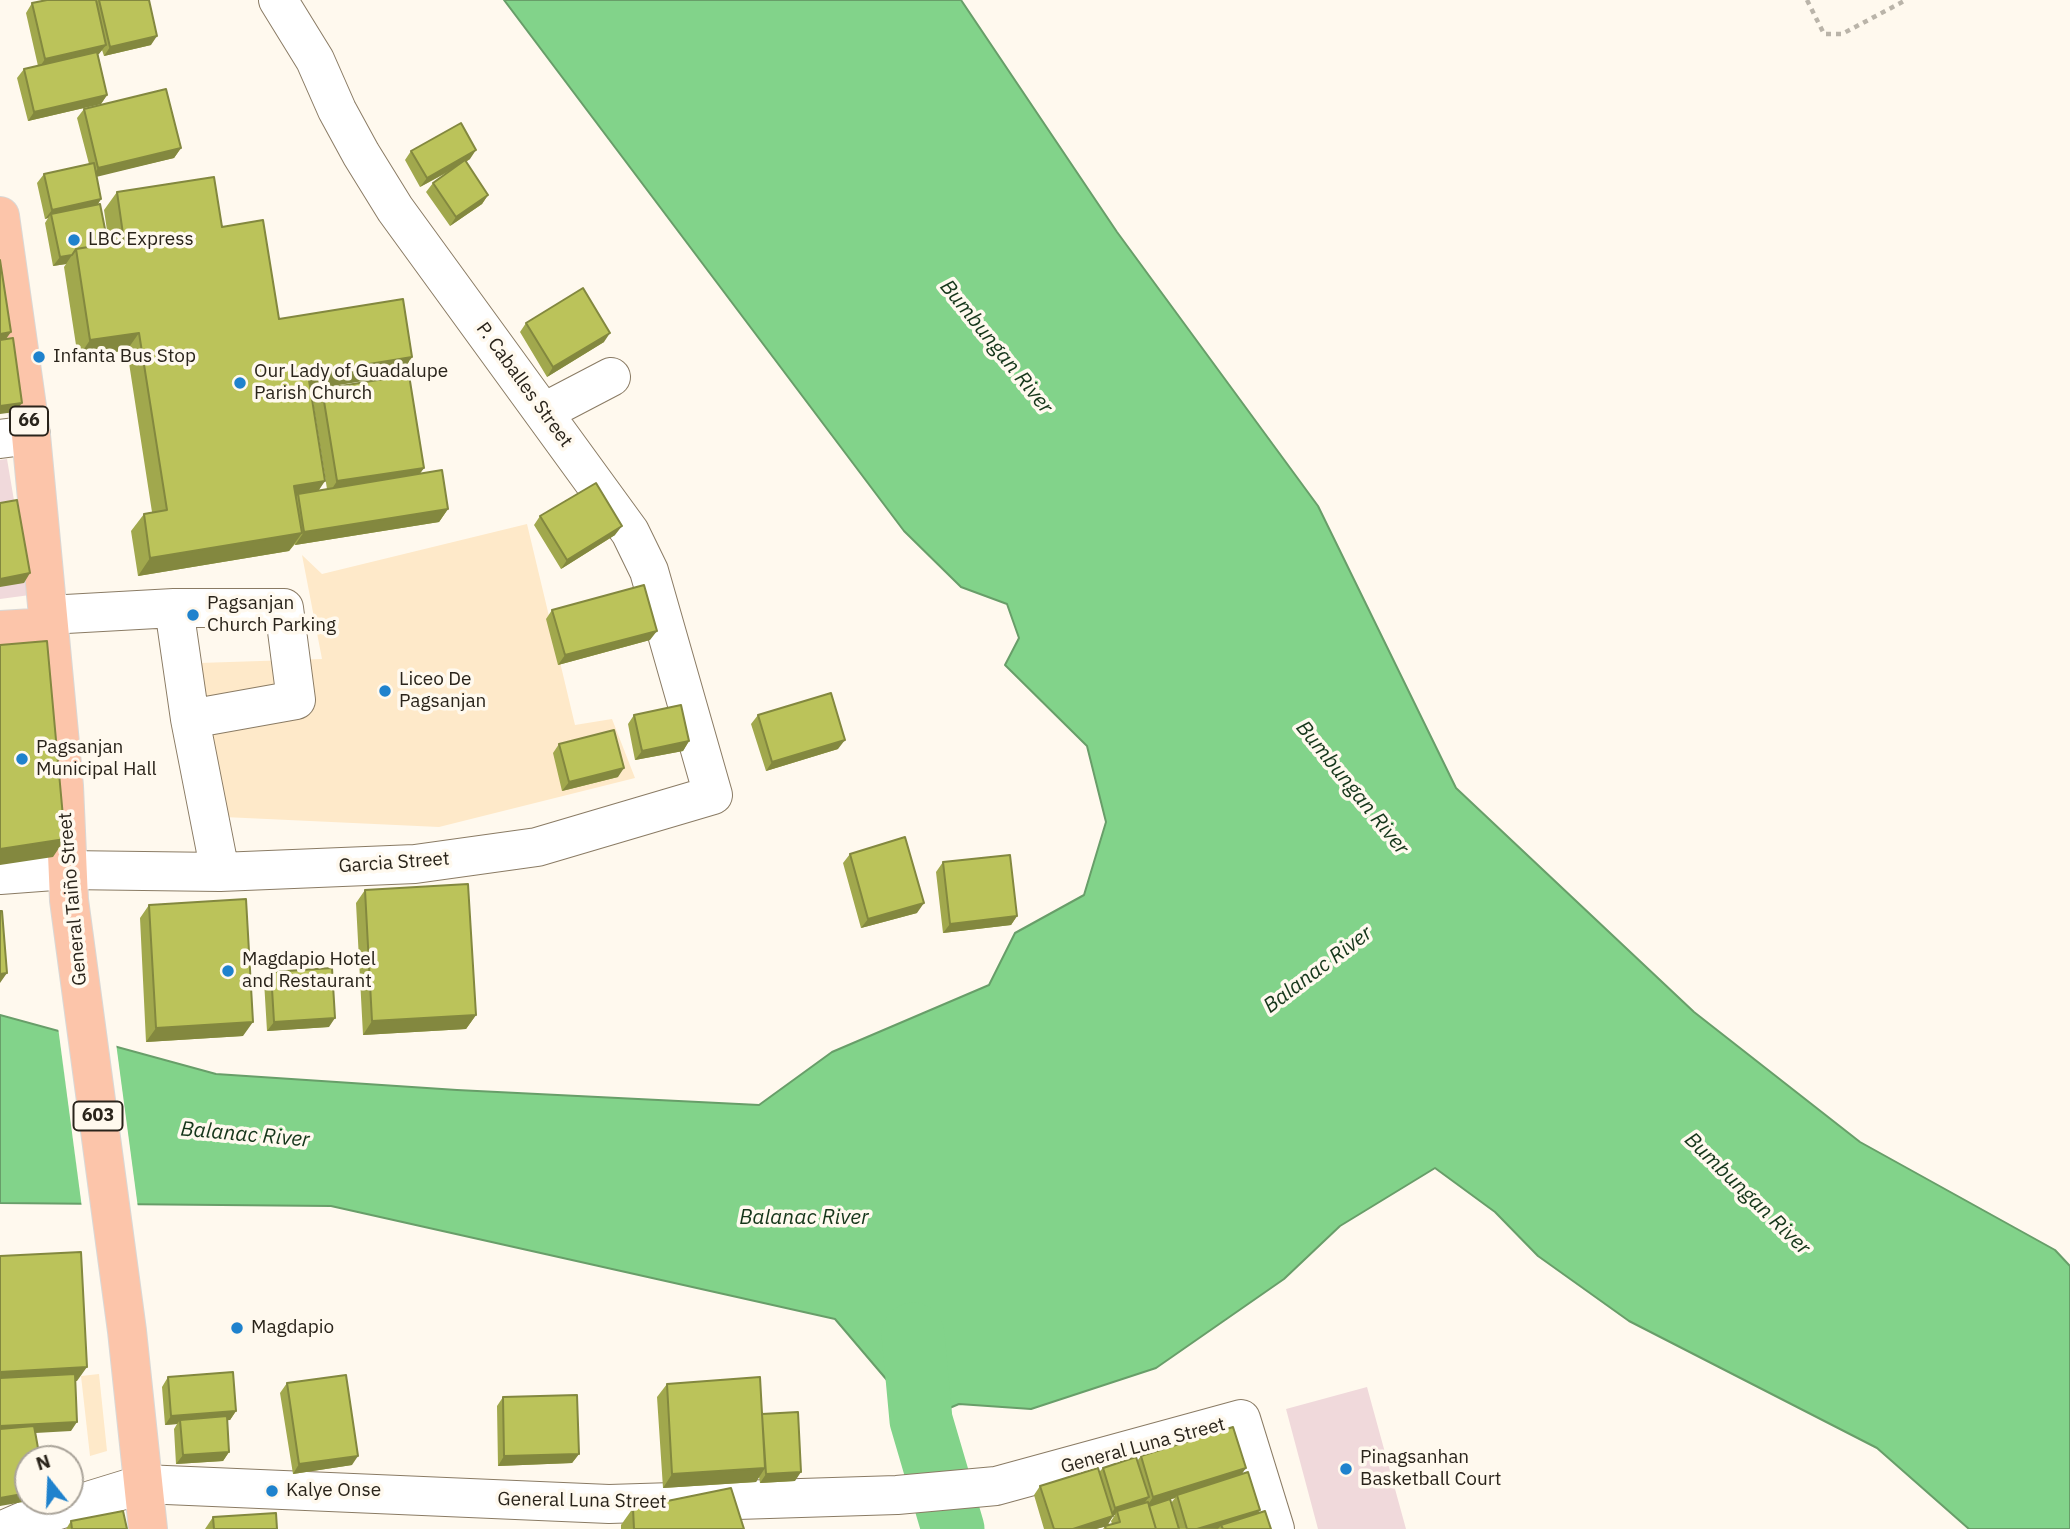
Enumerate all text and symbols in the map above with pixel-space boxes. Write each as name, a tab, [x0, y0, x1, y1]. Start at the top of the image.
place label: LBC Express	[88, 229, 194, 251]
marker: LBC Express	[66, 232, 82, 248]
water label: Bumbungan River	[934, 275, 1058, 419]
street label: P. Caballes Street	[471, 318, 577, 452]
place label: Infanta Bus Stop	[53, 346, 196, 368]
marker: Infanta Bus Stop	[31, 349, 47, 365]
place label: Our Lady of Guadalupe Parish Church	[254, 361, 448, 405]
marker: Our Lady of Guadalupe Parish Church	[232, 375, 248, 391]
road number: 66	[10, 407, 48, 436]
place label: Pagsanjan Church Parking	[207, 593, 336, 637]
marker: Pagsanjan Church Parking	[185, 607, 201, 623]
place label: Liceo De Pagsanjan	[399, 669, 486, 713]
marker: Liceo De Pagsanjan	[377, 683, 393, 699]
water label: Bumbungan River	[1290, 716, 1414, 860]
place label: Pagsanjan Municipal Hall	[36, 737, 157, 781]
marker: Pagsanjan Municipal Hall	[14, 751, 30, 767]
street label: General Taiño Street	[54, 811, 92, 987]
street label: Garcia Street	[338, 848, 450, 878]
water label: Balanac River	[1259, 921, 1377, 1019]
place label: Magdapio Hotel and Restaurant	[242, 949, 376, 993]
marker: Magdapio Hotel and Restaurant	[220, 963, 236, 979]
road number: 603	[74, 1101, 122, 1130]
water label: Balanac River	[179, 1117, 311, 1153]
water label: Bumbungan River	[1679, 1128, 1815, 1260]
water label: Balanac River	[739, 1205, 869, 1231]
place label: Magdapio	[251, 1317, 334, 1339]
marker: Magdapio	[229, 1320, 245, 1336]
street label: General Luna Street	[1058, 1413, 1228, 1479]
north arrow	[14, 1445, 84, 1515]
place label: Pinagsanhan Basketball Court	[1360, 1447, 1501, 1491]
text: N	[33, 1448, 53, 1475]
marker: Pinagsanhan Basketball Court	[1338, 1461, 1354, 1477]
place label: Kalye Onse	[286, 1480, 381, 1502]
marker: Kalye Onse	[264, 1483, 280, 1499]
street label: General Luna Street	[497, 1488, 667, 1514]

